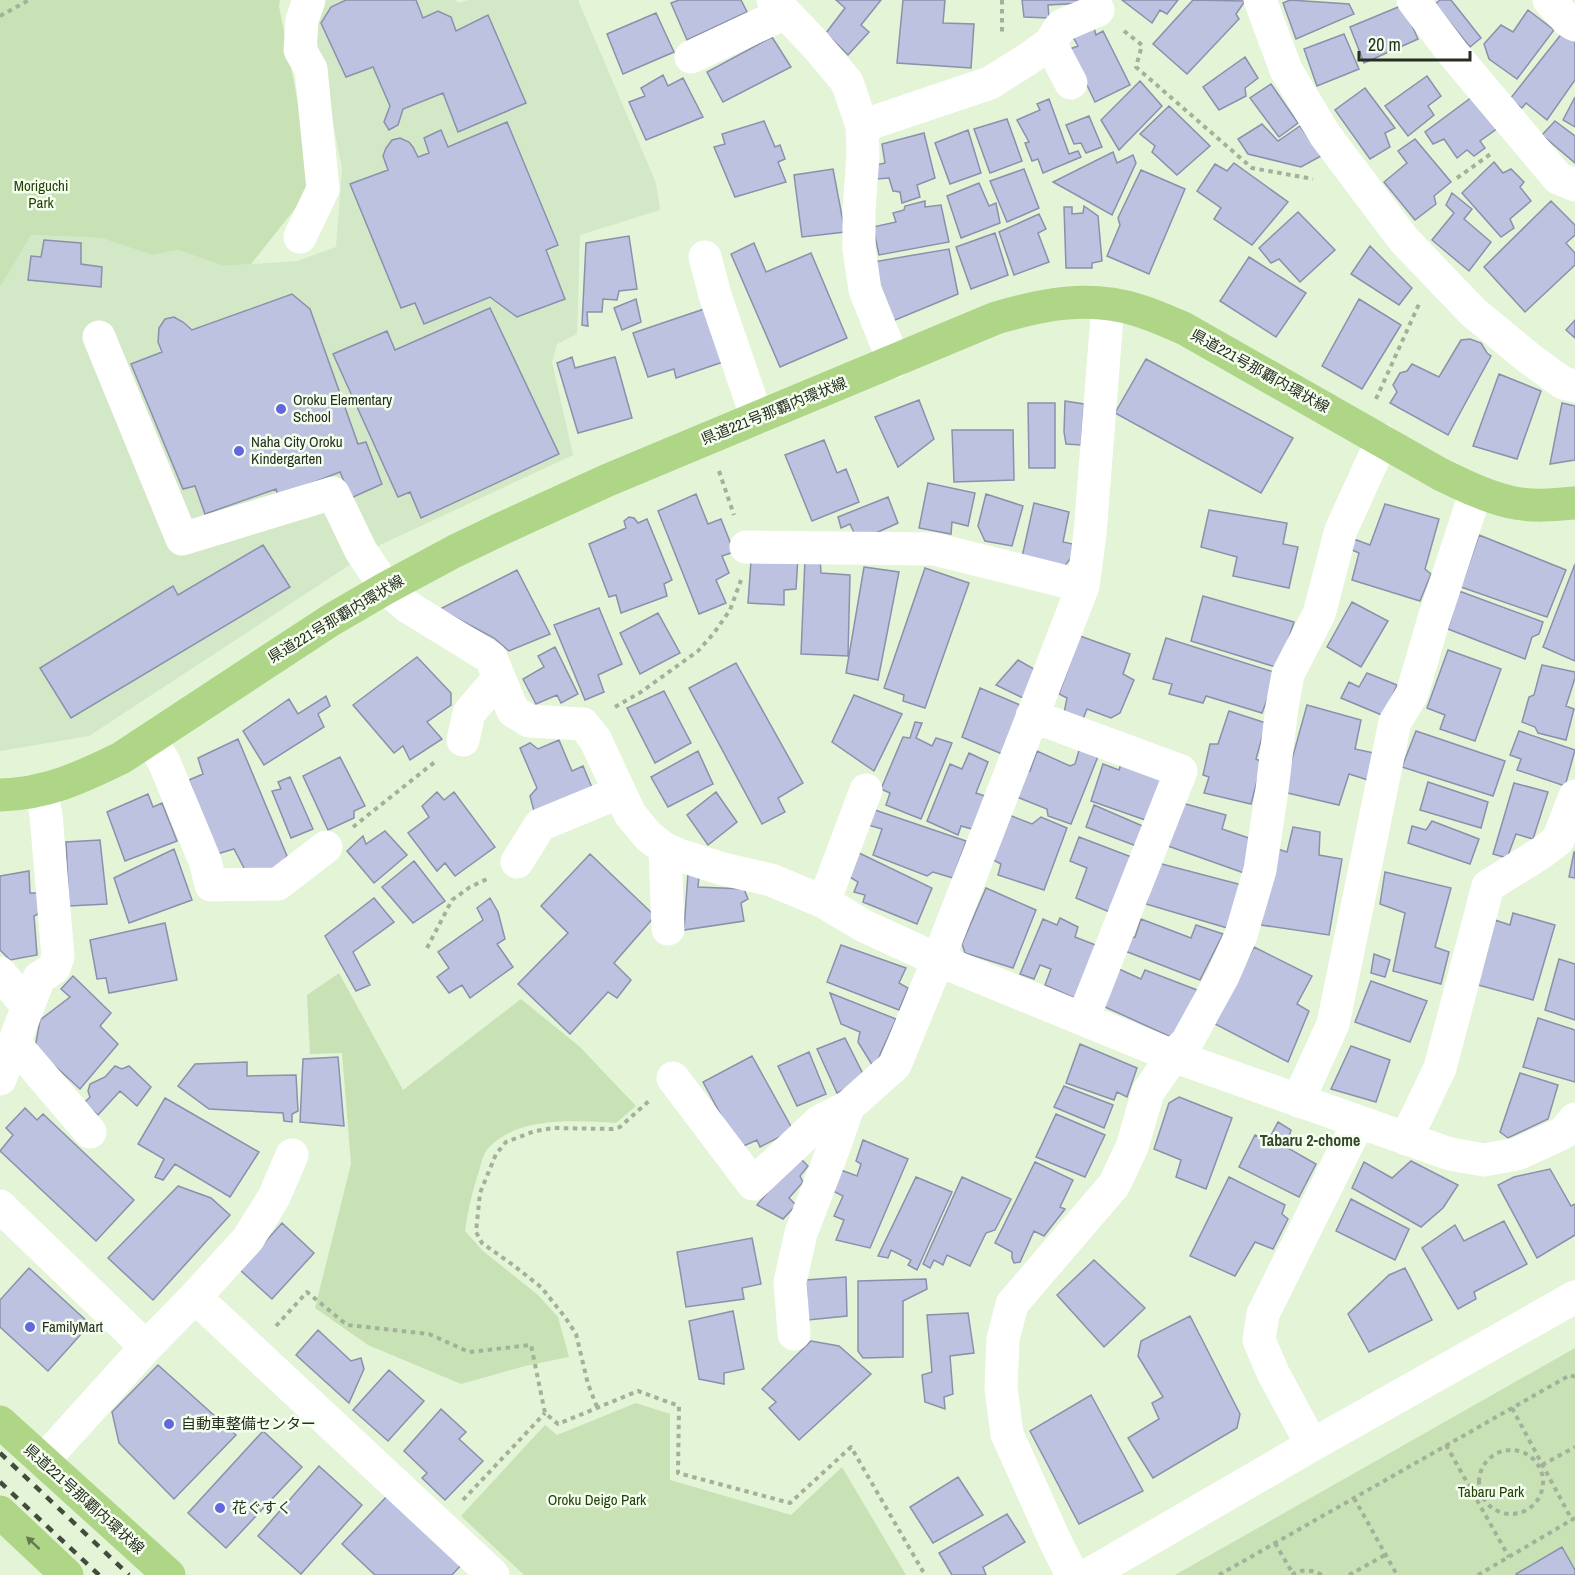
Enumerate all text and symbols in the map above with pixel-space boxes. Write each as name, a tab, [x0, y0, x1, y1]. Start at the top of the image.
scale bar	[1359, 24, 1470, 62]
text: 20 m	[1368, 32, 1401, 57]
park label: Moriguchi Park	[14, 175, 68, 213]
street label: 県道221号那覇内環状線	[1187, 324, 1333, 417]
street label: 県道221号那覇内環状線	[698, 372, 850, 449]
place label: Oroku Elementary School	[293, 389, 393, 427]
marker: Oroku Elementary School	[274, 402, 288, 416]
place label: Naha City Oroku Kindergarten	[251, 431, 343, 469]
marker: Naha City Oroku Kindergarten	[232, 444, 246, 458]
street label: 県道221号那覇内環状線	[264, 570, 408, 668]
district label: Tabaru 2-chome	[1260, 1129, 1360, 1151]
place label: FamilyMart	[42, 1316, 103, 1337]
marker: FamilyMart	[23, 1320, 37, 1334]
place label: 自動車整備センター	[181, 1413, 316, 1434]
marker: 自動車整備センター	[162, 1417, 176, 1431]
street label: 県道221号那覇内環状線	[20, 1439, 149, 1558]
park label: Tabaru Park	[1458, 1481, 1525, 1502]
park label: Oroku Deigo Park	[548, 1489, 647, 1510]
place label: 花ぐすく	[232, 1497, 292, 1518]
marker: 花ぐすく	[213, 1501, 227, 1515]
one-way arrow	[27, 1537, 41, 1551]

